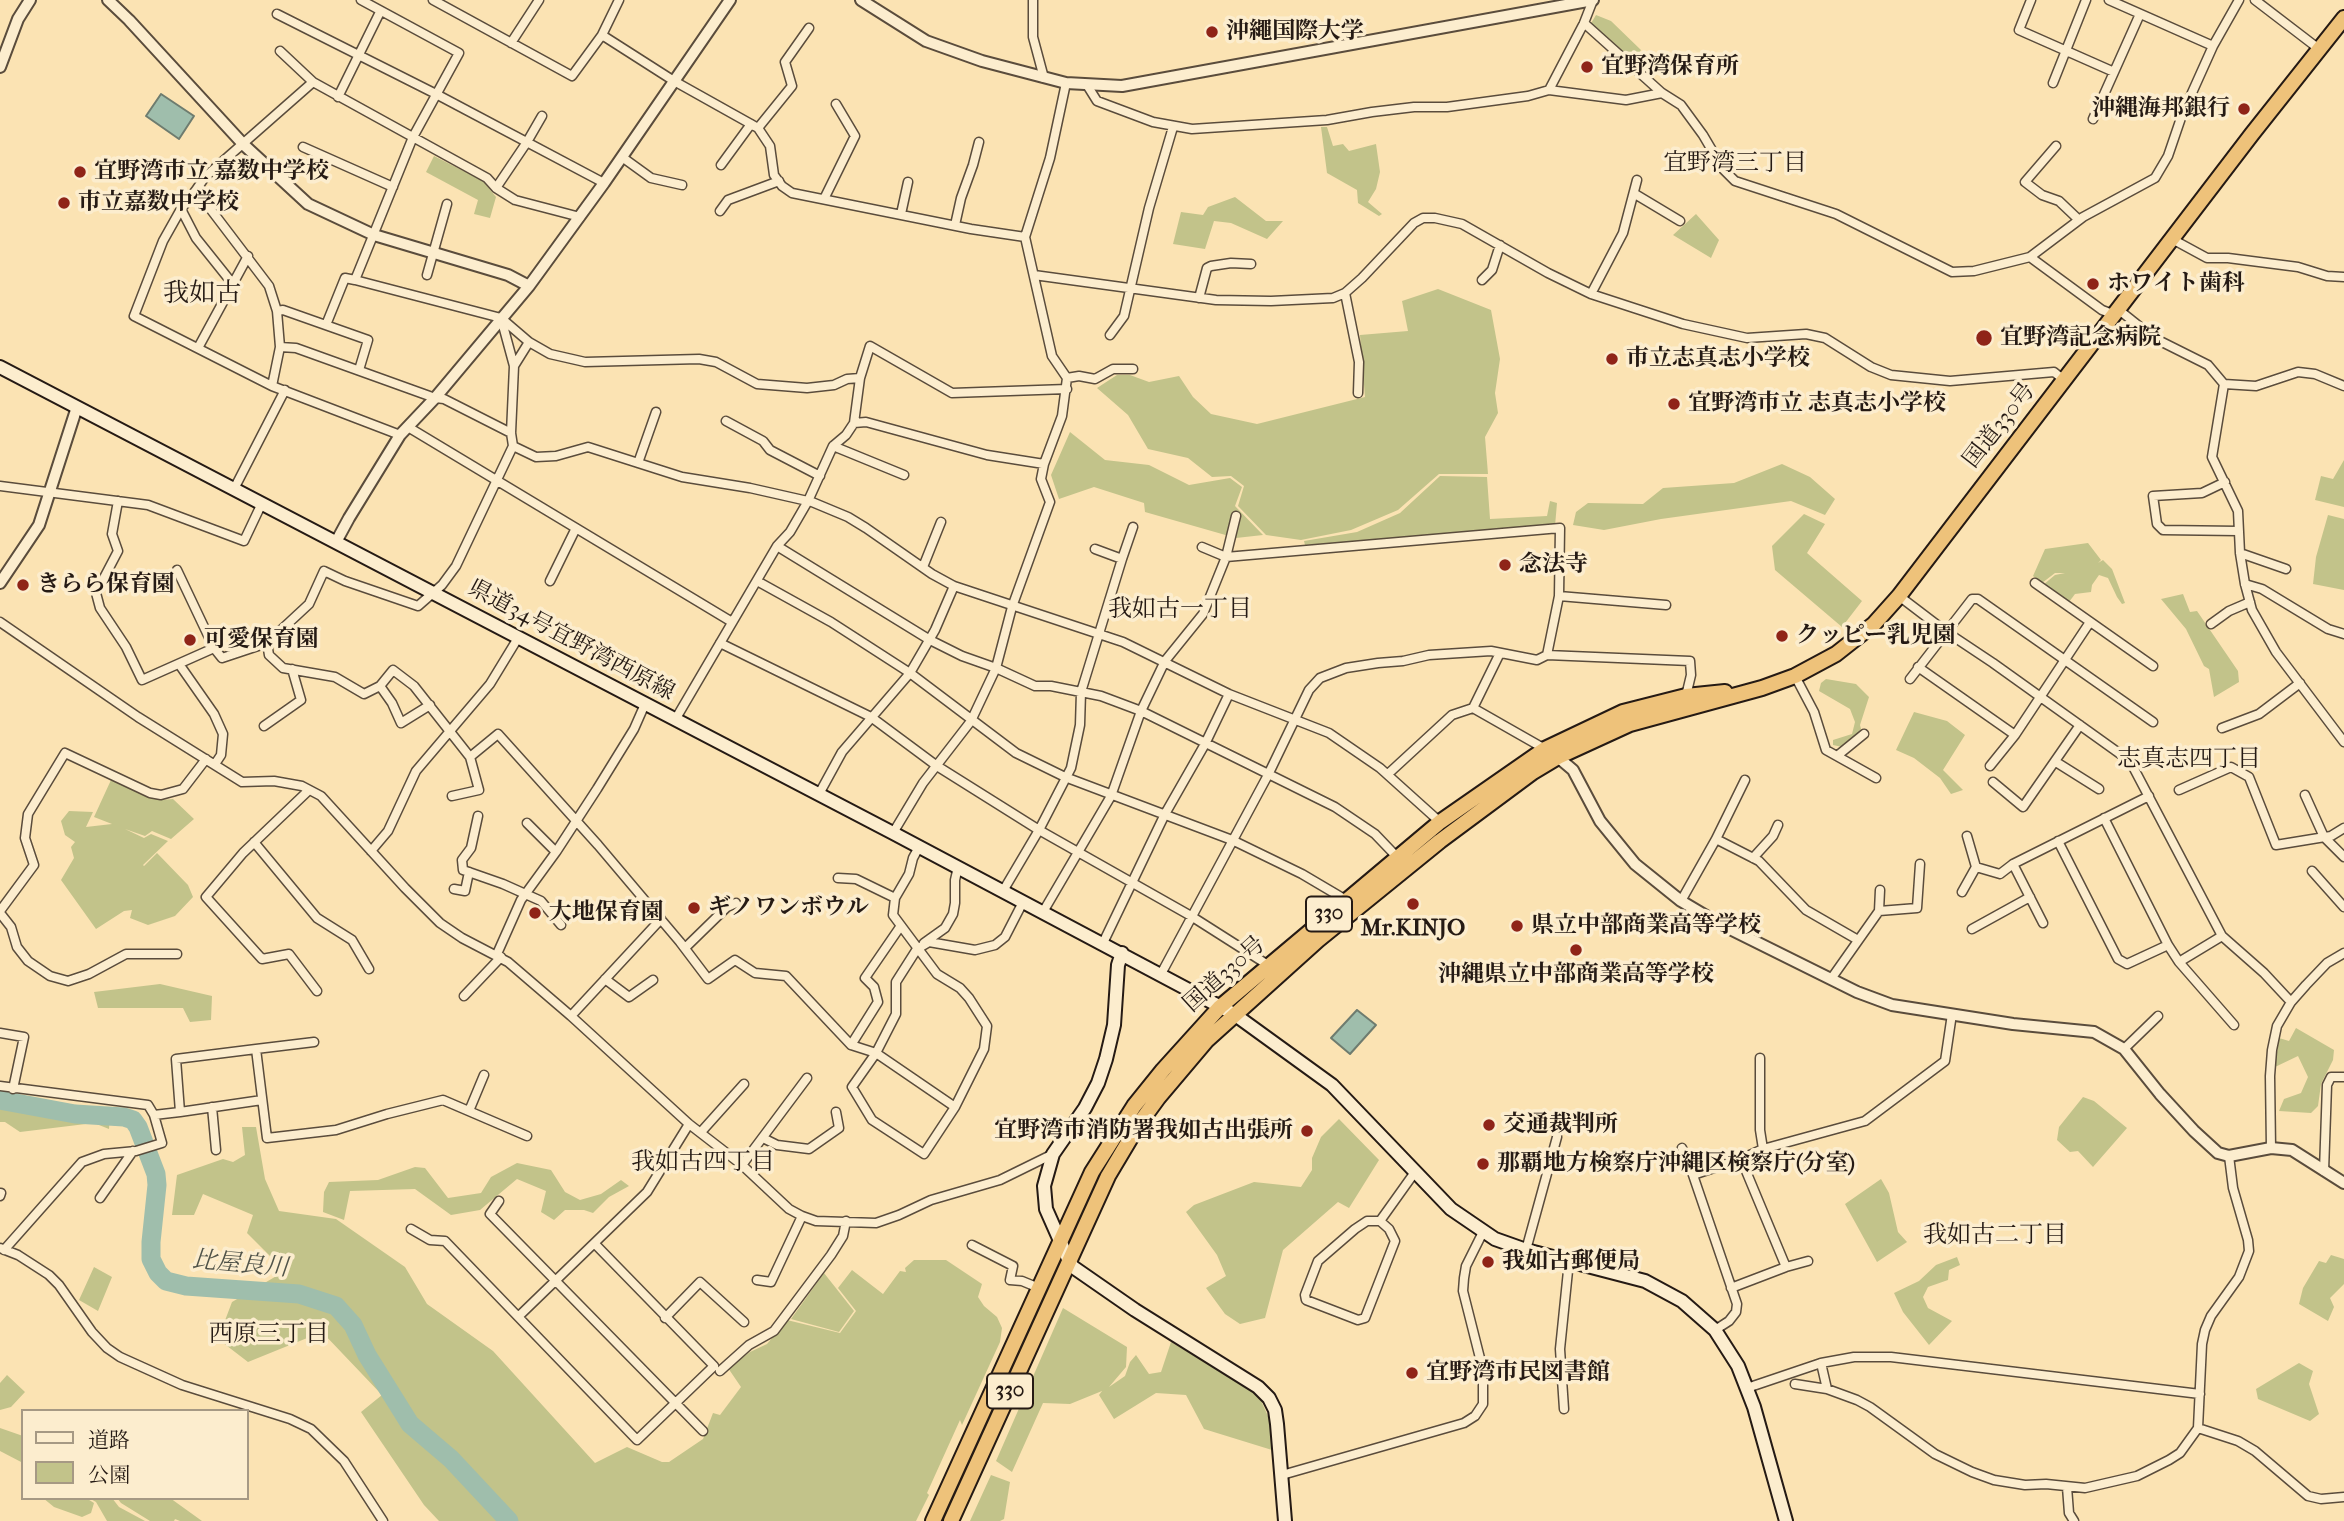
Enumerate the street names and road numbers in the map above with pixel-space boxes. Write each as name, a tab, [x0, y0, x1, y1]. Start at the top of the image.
street label: 国道330号	[1958, 378, 2042, 474]
street label: 県道34号宜野湾西原線	[463, 575, 679, 707]
road number: 330	[1306, 897, 1352, 932]
street label: 国道330号	[1178, 931, 1272, 1019]
road number: 330	[987, 1374, 1033, 1408]

